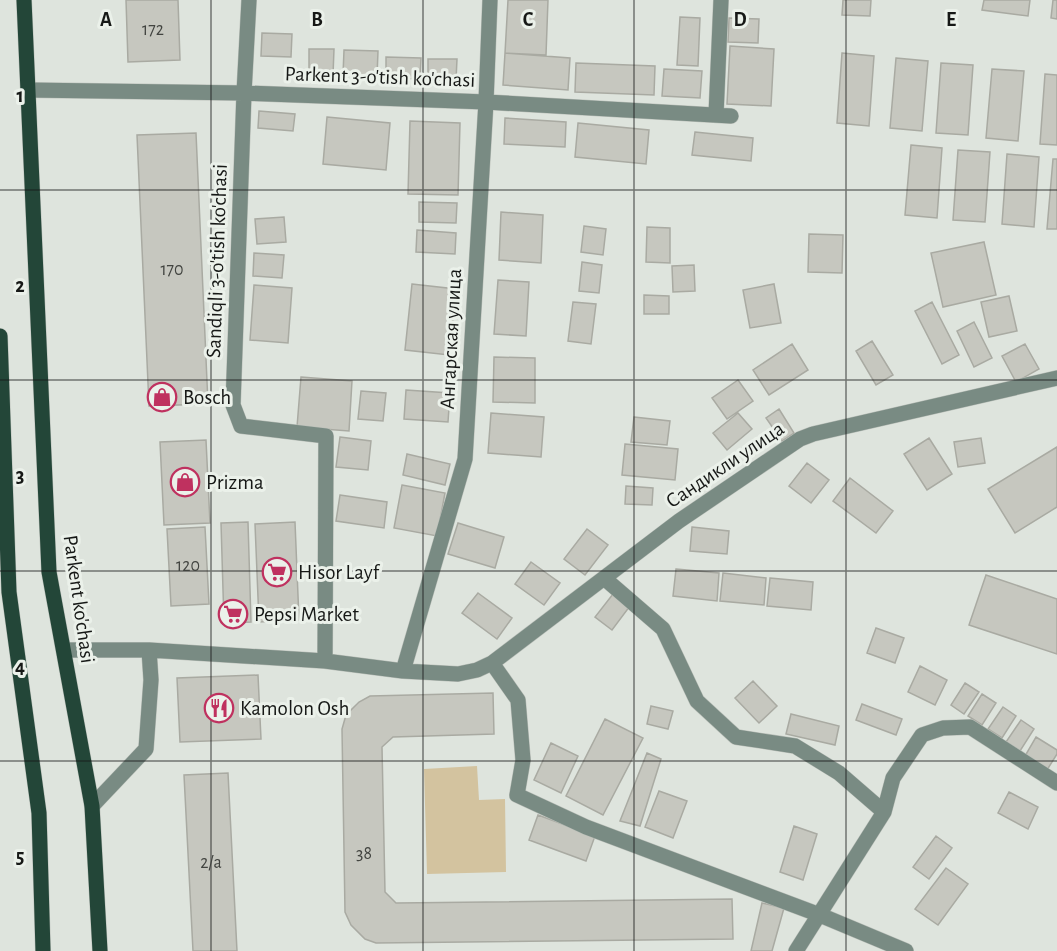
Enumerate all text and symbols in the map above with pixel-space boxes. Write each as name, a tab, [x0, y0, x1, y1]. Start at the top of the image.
text: A	[100, 10, 112, 30]
text: B	[311, 10, 323, 30]
text: C	[523, 10, 534, 30]
text: D	[733, 10, 747, 30]
text: E	[946, 10, 956, 30]
house number: 172	[142, 21, 164, 39]
street label: Parkent 3-o'tish ko'chasi	[284, 63, 476, 91]
text: 1	[16, 86, 24, 106]
street label: Sandiqli 3-o'tish ko'chasi	[203, 164, 231, 358]
house number: 170	[160, 261, 184, 279]
street label: Ангарская улица	[437, 268, 465, 410]
text: 2	[15, 276, 25, 296]
shop icon: Bosch	[146, 381, 178, 413]
place label: Bosch	[183, 387, 231, 408]
street label: Сандикли улица	[662, 418, 788, 512]
text: 3	[16, 466, 24, 486]
shop icon: Prizma	[169, 466, 201, 498]
place label: Prizma	[206, 472, 264, 493]
street label: Parkent ko'chasi	[60, 534, 98, 664]
supermarket icon: Hisor Layf	[261, 556, 293, 588]
house number: 120	[176, 557, 200, 575]
place label: Hisor Layf	[298, 562, 381, 583]
supermarket icon: Pepsi Market	[217, 598, 249, 630]
place label: Pepsi Market	[254, 604, 359, 625]
text: 4	[15, 657, 25, 677]
restaurant icon: Kamolon Osh	[203, 692, 235, 724]
place label: Kamolon Osh	[240, 698, 350, 719]
house number: 38	[356, 845, 372, 863]
text: 5	[16, 847, 24, 867]
house number: 2/a	[200, 854, 222, 872]

